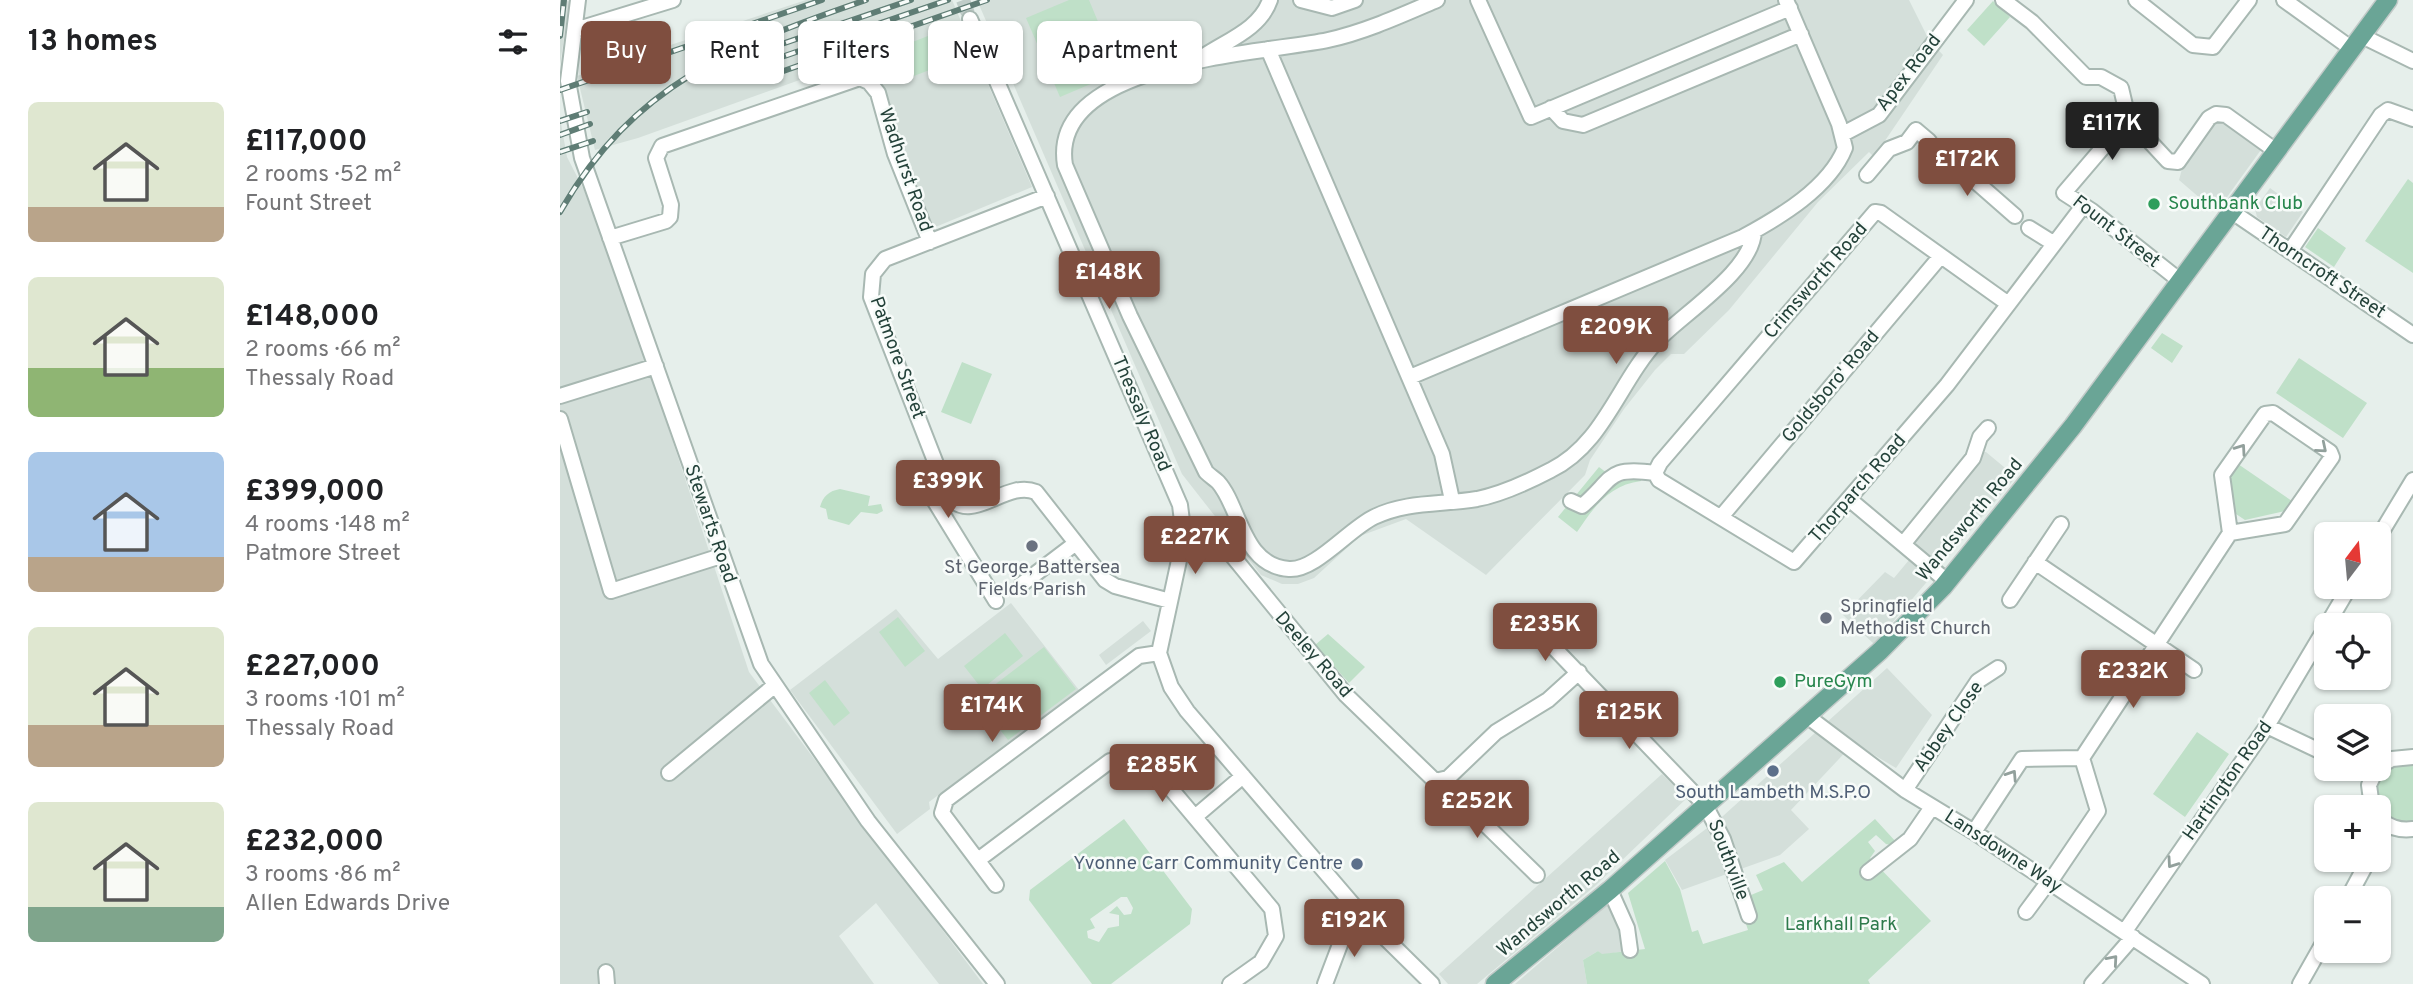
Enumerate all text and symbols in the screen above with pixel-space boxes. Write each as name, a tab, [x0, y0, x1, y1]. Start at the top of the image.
chip: Buy	[581, 21, 671, 84]
chip: Rent	[685, 21, 784, 84]
chip: Filters	[798, 21, 914, 84]
chip: New	[928, 21, 1023, 84]
chip: Apartment	[1037, 21, 1202, 84]
icon: filters	[494, 23, 532, 61]
text: 13 homes	[28, 24, 158, 61]
street label: Apex Road	[1871, 29, 1947, 117]
pin: £117K	[2063, 102, 2161, 162]
street label: Wadhurst Road	[873, 105, 937, 235]
text: £117K	[2082, 110, 2142, 139]
text: £117,000	[245, 124, 367, 161]
icon: home	[84, 130, 168, 214]
pin: £172K	[1918, 138, 2016, 198]
text: £172K	[1934, 146, 2000, 175]
text: 2 rooms · 52 m²	[245, 161, 401, 190]
text: Fount Street	[245, 190, 372, 219]
street label: Fount Street	[2067, 190, 2165, 274]
place label: Southbank Club	[2168, 192, 2303, 216]
marker: Southbank Club	[2146, 196, 2162, 212]
street label: Crimsworth Road	[1759, 218, 1873, 344]
street label: Thorncroft Street	[2254, 222, 2390, 324]
pin: £148K	[1060, 252, 1158, 311]
text: £148K	[1075, 259, 1143, 288]
street label: Patmore Street	[864, 294, 930, 422]
text: £148,000	[245, 299, 379, 336]
icon: home	[84, 305, 168, 389]
pin: £209K	[1567, 306, 1665, 366]
text: £209K	[1579, 314, 1653, 343]
street label: Goldsboro' Road	[1777, 326, 1885, 448]
text: 2 rooms · 66 m²	[245, 336, 401, 365]
street label: Thessaly Road	[1106, 353, 1176, 475]
text: Thessaly Road	[245, 365, 394, 394]
street label: Thorparch Road	[1804, 430, 1912, 548]
one-way arrow	[2314, 440, 2327, 452]
one-way arrow	[2233, 444, 2245, 457]
street label: Wandsworth Road	[1911, 453, 2029, 587]
pin: £399K	[899, 461, 997, 520]
street label: Stewarts Road	[678, 462, 742, 586]
text: £399K	[912, 468, 984, 497]
text: £399,000	[245, 474, 385, 511]
icon: home	[84, 480, 168, 564]
text: 4 rooms · 148 m²	[245, 511, 410, 540]
pin: £227K	[1146, 516, 1244, 576]
north arrow	[2314, 522, 2390, 598]
map controls	[2314, 522, 2391, 963]
text: £227K	[1160, 524, 1230, 553]
marker: St George, Battersea Fields Parish	[1024, 538, 1040, 554]
text: Patmore Street	[245, 540, 401, 569]
place label: St George, Battersea Fields Parish	[944, 556, 1120, 602]
place label: Springfield Methodist Church	[1840, 595, 1991, 641]
pin: £235K	[1496, 604, 1594, 663]
street label: Deeley Road	[1269, 607, 1357, 703]
marker: Springfield Methodist Church	[1818, 610, 1834, 626]
text: £235K	[1509, 611, 1581, 640]
button: locate	[2314, 613, 2391, 690]
text: £227,000	[245, 649, 380, 686]
pin: £232K	[2084, 650, 2182, 710]
icon: home	[84, 655, 168, 739]
text: £232K	[2097, 658, 2169, 687]
place label: PureGym	[1794, 670, 1873, 694]
marker: PureGym	[1772, 674, 1788, 690]
street label: Abbey Close	[1909, 677, 1989, 777]
pin: £174K	[943, 684, 1041, 744]
text: 3 rooms · 101 m²	[245, 686, 405, 715]
text: £174K	[960, 692, 1024, 721]
pin: £125K	[1580, 692, 1678, 751]
text: £125K	[1595, 699, 1663, 728]
button: layers	[2314, 704, 2391, 781]
text: Thessaly Road	[245, 715, 394, 744]
street label: Hartington Road	[2178, 717, 2278, 845]
pin: £285K	[1113, 744, 1211, 804]
text: £285K	[1126, 752, 1198, 781]
marker: South Lambeth M.S.P.O	[1765, 763, 1781, 779]
one-way arrow	[2003, 770, 2016, 783]
pin: £252K	[1428, 780, 1526, 840]
place label: South Lambeth M.S.P.O	[1675, 781, 1871, 805]
text: £252K	[1441, 788, 1513, 817]
button: +	[2314, 795, 2391, 872]
street label: Lansdowne Way	[1940, 805, 2066, 899]
street label: Southville	[1702, 816, 1754, 904]
text: £232,000	[245, 824, 384, 861]
icon: home	[84, 830, 168, 914]
street label: Wandsworth Road	[1492, 845, 1626, 963]
place label: Yvonne Carr Community Centre	[1073, 852, 1343, 876]
one-way arrow	[2168, 855, 2180, 868]
marker: Yvonne Carr Community Centre	[1349, 856, 1365, 872]
text: 3 rooms · 86 m²	[245, 861, 401, 890]
button: −	[2314, 886, 2391, 963]
text: Allen Edwards Drive	[245, 890, 450, 919]
pin: £192K	[1305, 900, 1403, 959]
text: £192K	[1320, 907, 1388, 936]
park label: Larkhall Park	[1785, 913, 1897, 937]
one-way arrow	[2105, 956, 2117, 969]

